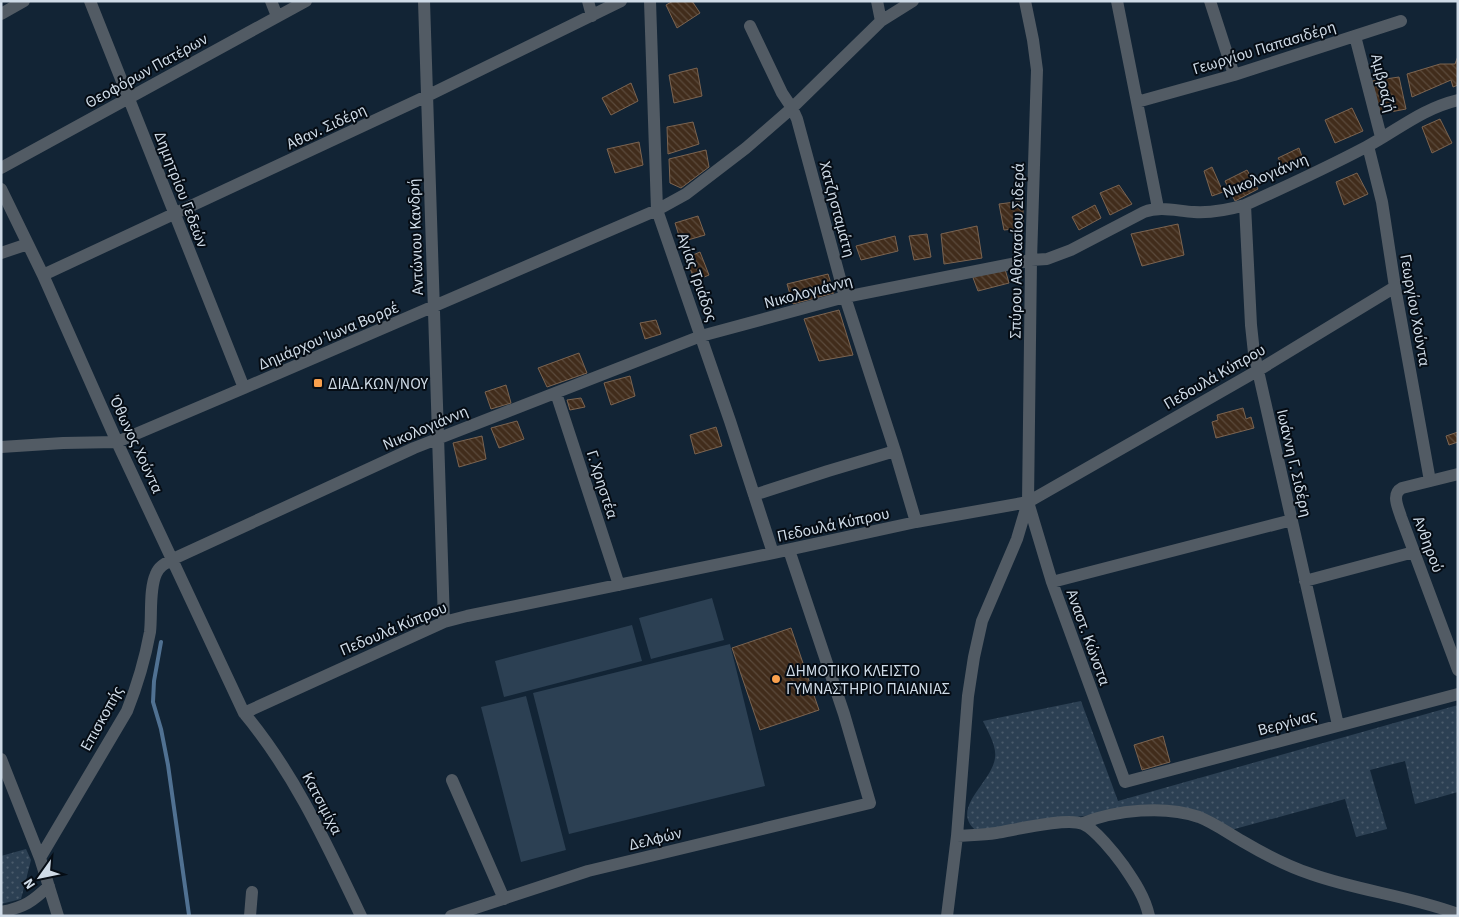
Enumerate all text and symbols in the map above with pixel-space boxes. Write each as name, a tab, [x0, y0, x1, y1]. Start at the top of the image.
street label: Γεωργίου Παπασιδέρη	[1190, 16, 1338, 80]
street label: Θεοφόρων Πατέρων	[81, 28, 212, 114]
street label: Αμβραζή	[1365, 52, 1401, 115]
street label: Αθαν. Σιδέρη	[283, 99, 370, 155]
street label: Δημητρίου Γεδεών	[149, 128, 214, 251]
street label: Νικολογιάννη	[1219, 148, 1311, 204]
street label: Χατζησταμάτη	[814, 159, 860, 260]
street label: Σπύρου Αθανασίου Σιδερά	[1004, 163, 1030, 339]
street label: Αντώνιου Κανδρή	[403, 178, 429, 296]
street label: Αγίας Τριάδος	[672, 230, 723, 325]
street label: Γεωργίου Χούντα	[1394, 253, 1436, 368]
street label: Νικολογιάννη	[762, 270, 855, 314]
street label: Δημάρχου Ίωνα Βορρέ	[255, 296, 402, 375]
street label: Πεδουλά Κύπρου	[1159, 339, 1270, 415]
place label: ΔΙΑΔ.ΚΩΝ/ΝΟΥ	[328, 373, 428, 395]
marker: ΔΙΑΔ.ΚΩΝ/ΝΟΥ	[312, 377, 324, 389]
street label: Όθωνος Χούντα	[103, 391, 168, 497]
street label: Νικολογιάννη	[379, 400, 471, 456]
street label: Ιωάννη Γ. Σιδέρη	[1271, 407, 1317, 519]
street label: Γ. Χρηστέα	[581, 447, 623, 521]
street label: Πεδουλά Κύπρου	[775, 502, 891, 548]
street label: Ανθηρού	[1407, 513, 1449, 576]
street label: Αναστ. Κώνστα	[1060, 586, 1116, 688]
street label: Πεδουλά Κύπρου	[336, 596, 450, 661]
place label: ΔΗΜΟΤΙΚΟ ΚΛΕΙΣΤΟ ΓΥΜΝΑΣΤΗΡΙΟ ΠΑΙΑΝΙΑΣ	[786, 660, 951, 700]
marker: ΔΗΜΟΤΙΚΟ ΚΛΕΙΣΤΟ ΓΥΜΝΑΣΤΗΡΙΟ ΠΑΙΑΝΙΑΣ	[770, 673, 782, 685]
street label: Επισκοπής	[75, 682, 129, 755]
street label: Βεργίνας	[1255, 705, 1319, 741]
street label: Κατσιμίχα	[297, 769, 348, 838]
street label: Δελφών	[627, 822, 684, 856]
north arrow	[15, 852, 65, 902]
text: N	[19, 874, 41, 893]

